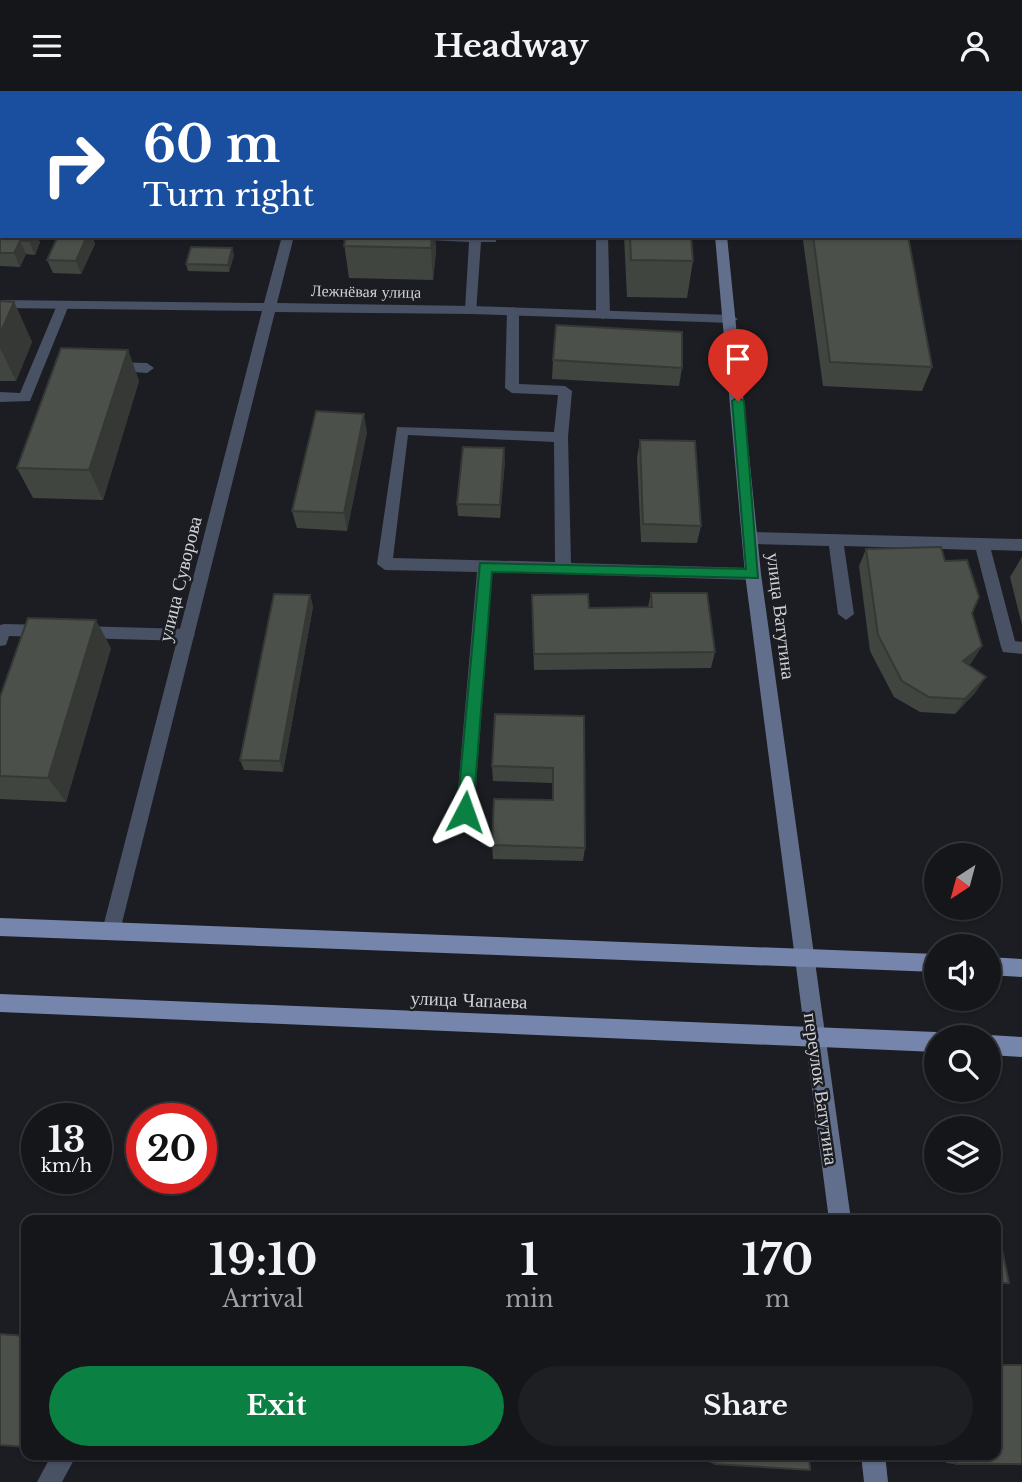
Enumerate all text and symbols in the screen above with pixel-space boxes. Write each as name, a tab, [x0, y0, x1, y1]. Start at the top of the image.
text: Headway	[434, 26, 588, 66]
icon: menu	[28, 27, 66, 65]
icon: person	[956, 27, 994, 65]
text: 60 m	[143, 114, 280, 175]
icon: right	[28, 119, 119, 210]
text: Turn right	[143, 175, 314, 215]
street label: Лежнёвая улица	[311, 280, 421, 302]
pin	[708, 329, 768, 401]
icon: arrive	[719, 340, 757, 378]
street label: улица Суворова	[153, 513, 207, 644]
street label: улица Ватутина	[762, 551, 800, 681]
position arrow	[428, 775, 502, 849]
north arrow	[924, 843, 1001, 921]
map controls	[924, 843, 1001, 1193]
button: sound	[924, 934, 1001, 1011]
street label: улица Чапаева	[410, 986, 528, 1014]
street label: переулок Ватутина	[799, 1011, 843, 1167]
button: search	[924, 1025, 1001, 1102]
speed limit sign: 20	[126, 1103, 217, 1194]
button: layers	[924, 1116, 1001, 1193]
text: 13	[48, 1118, 85, 1161]
text: km/h	[41, 1155, 92, 1177]
text: 19:10	[209, 1234, 317, 1286]
text: 1	[520, 1234, 539, 1286]
text: 170	[741, 1234, 813, 1286]
text: Arrival	[222, 1285, 304, 1313]
text: min	[505, 1285, 554, 1313]
text: m	[765, 1285, 790, 1313]
button: Exit	[49, 1366, 504, 1446]
button: Share	[518, 1366, 973, 1446]

